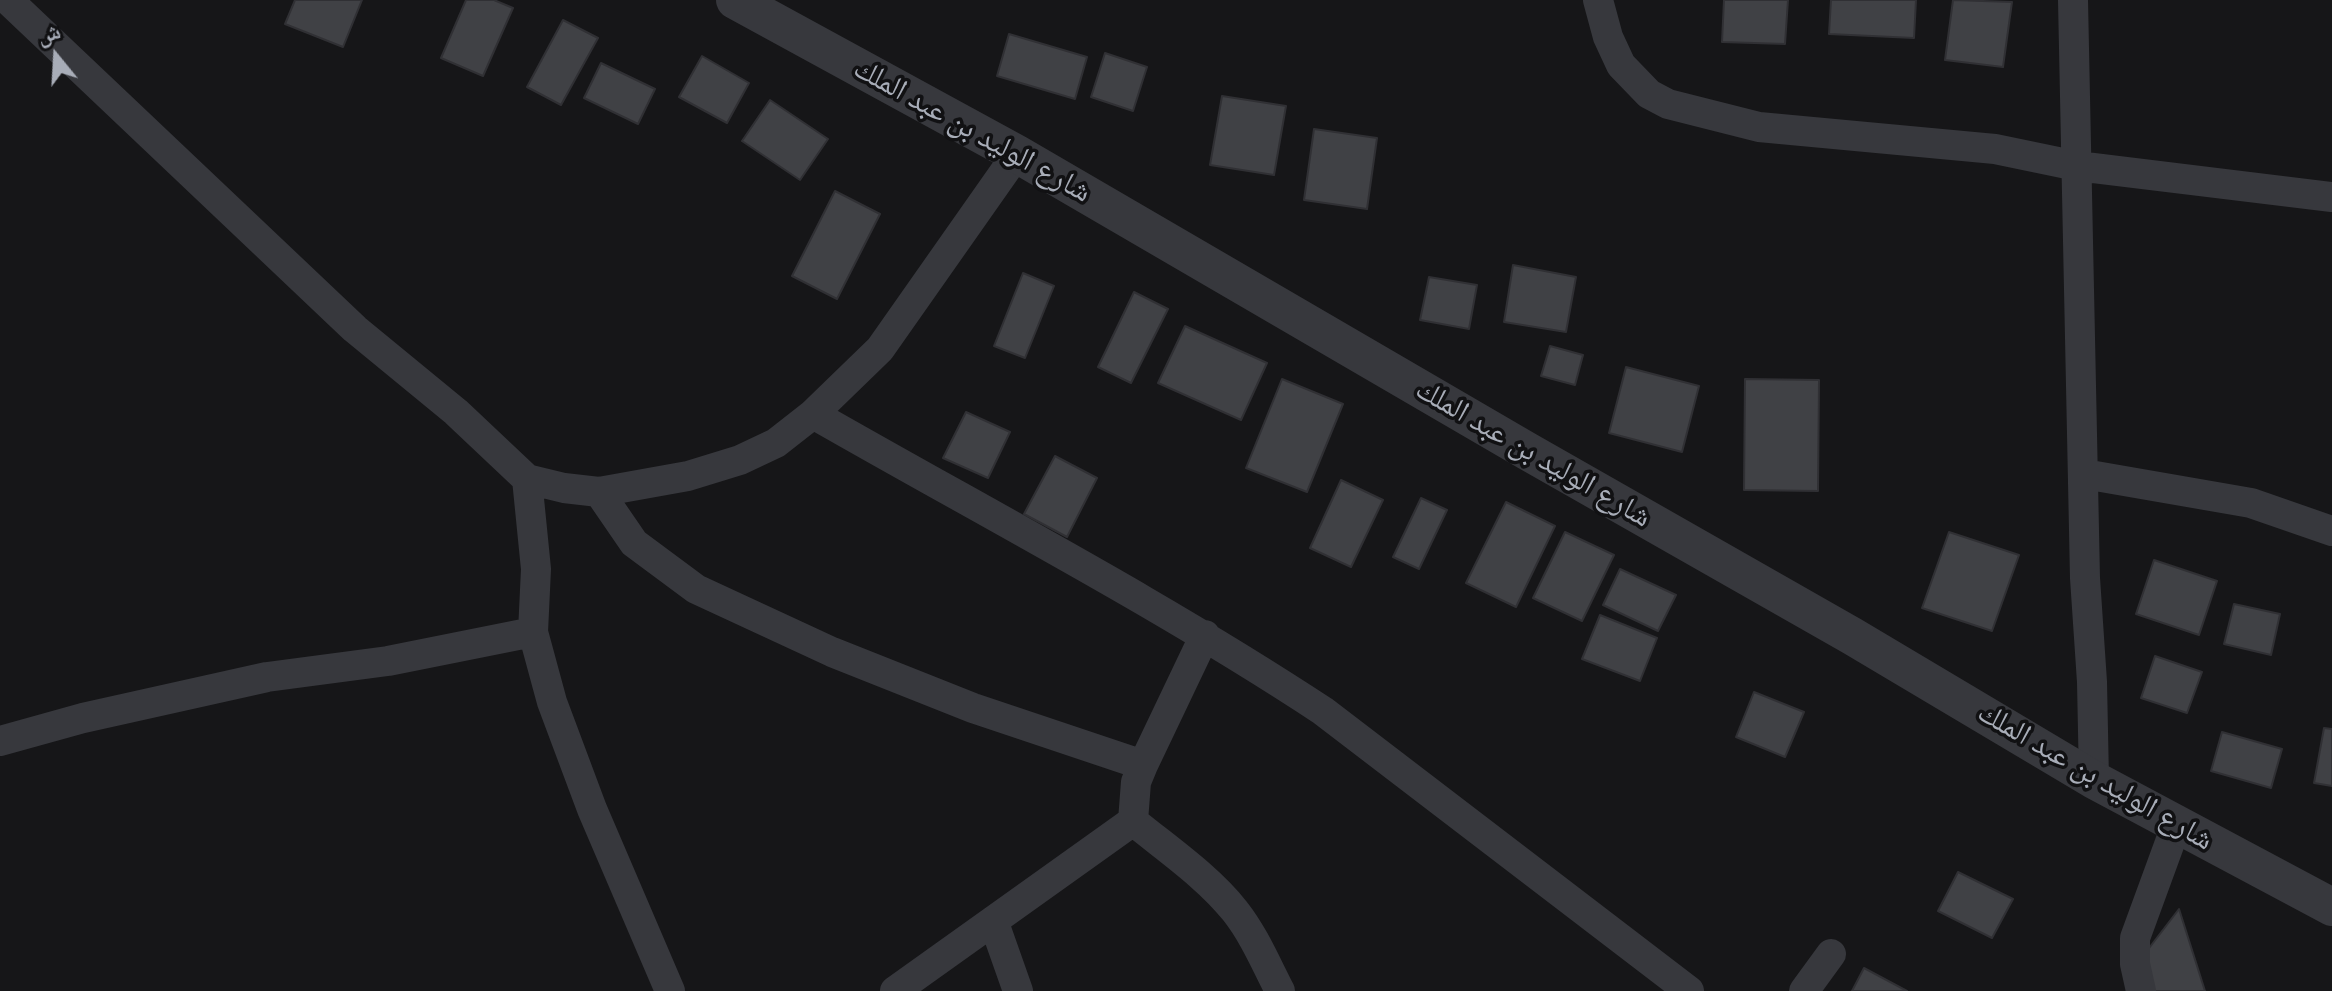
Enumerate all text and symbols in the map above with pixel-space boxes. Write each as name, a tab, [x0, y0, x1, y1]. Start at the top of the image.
north arrow	[16, 16, 96, 96]
text: ش	[33, 16, 64, 50]
street label: شارع الوليد بن عبد الملك	[847, 51, 1097, 211]
street label: شارع الوليد بن عبد الملك	[1409, 372, 1657, 536]
street label: شارع الوليد بن عبد الملك	[1971, 695, 2219, 859]

